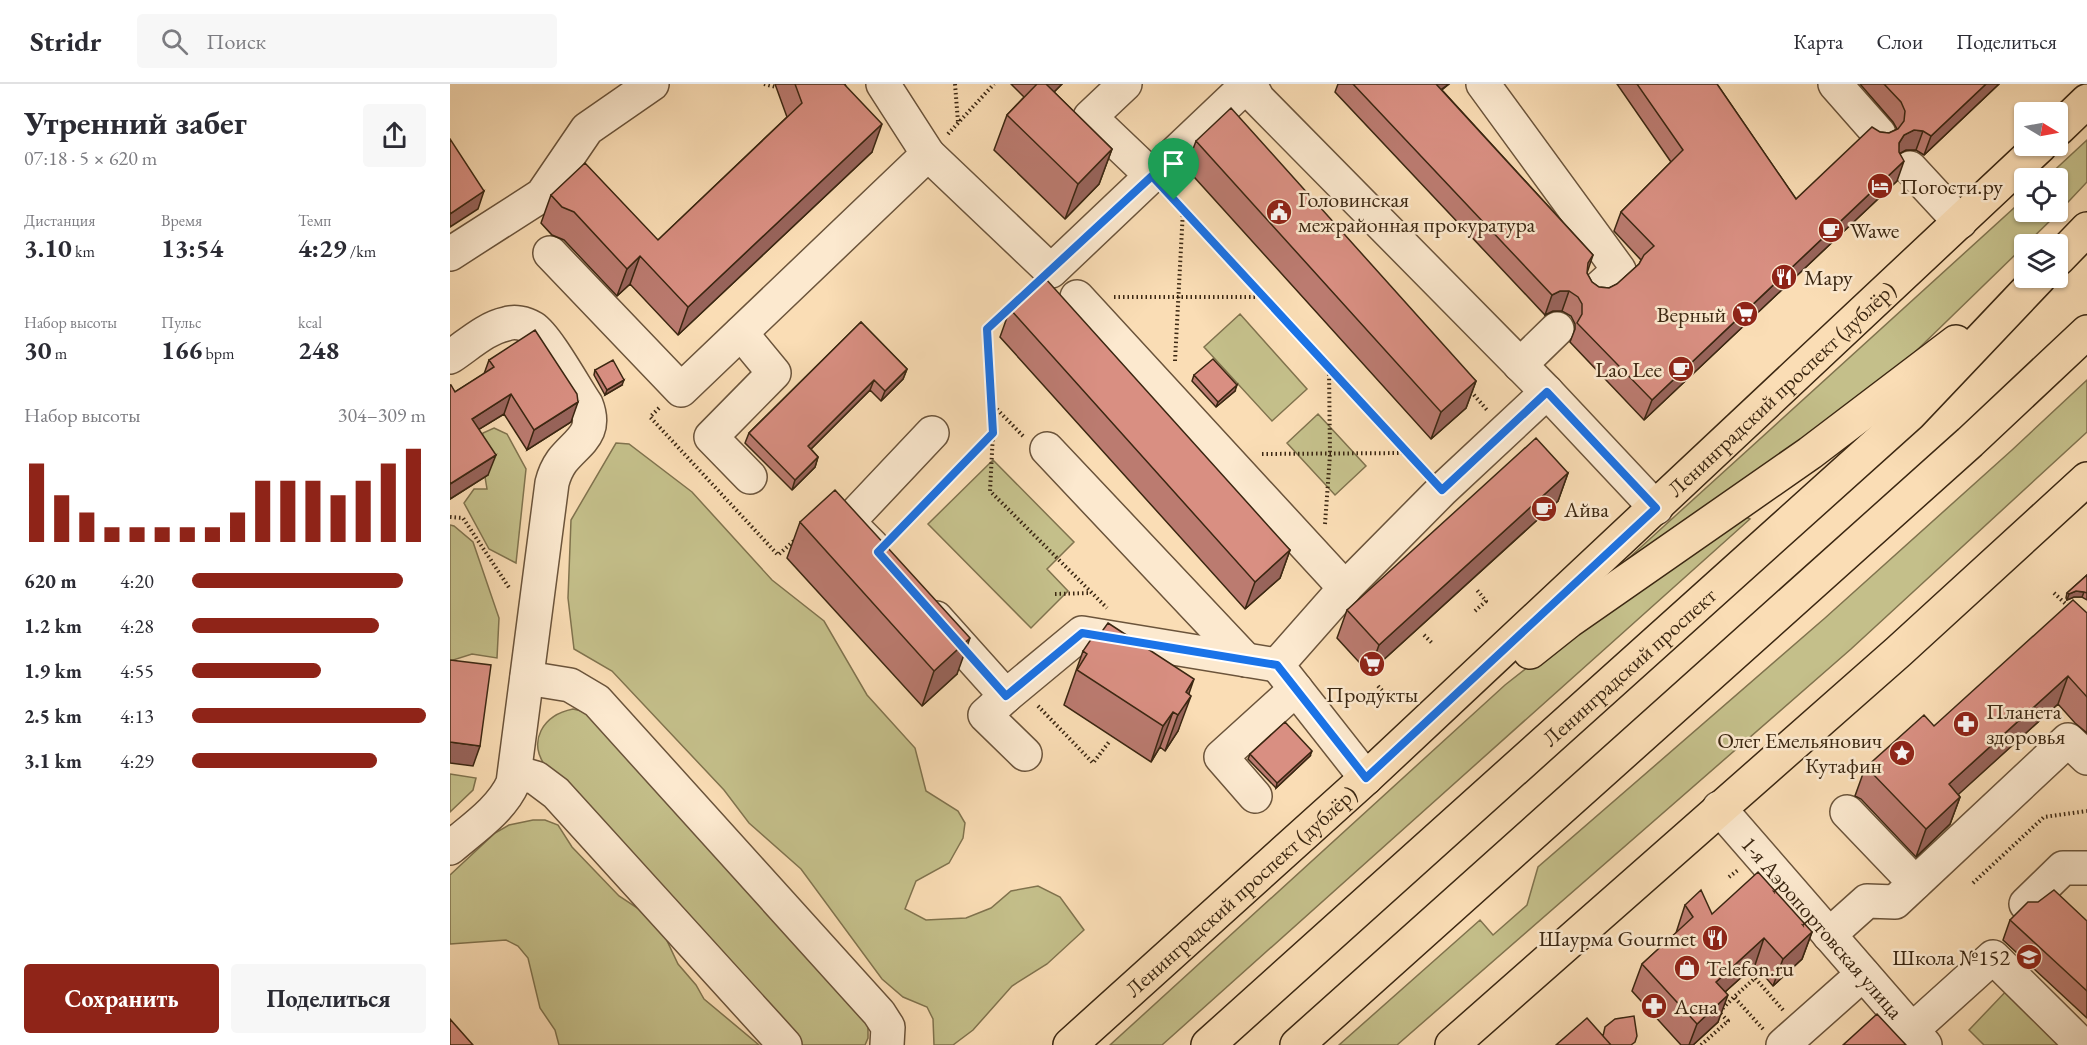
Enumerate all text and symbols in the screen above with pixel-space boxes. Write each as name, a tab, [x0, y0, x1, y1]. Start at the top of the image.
search box	[137, 14, 557, 68]
text: Stridr	[30, 23, 101, 59]
icon: search	[158, 25, 191, 58]
text: Поиск	[206, 27, 266, 56]
text: Карта	[1793, 28, 1843, 55]
text: Слои	[1876, 28, 1923, 55]
text: Поделиться	[1956, 28, 2057, 55]
text: Утренний забег	[24, 101, 247, 144]
north arrow	[2014, 102, 2068, 156]
map controls	[2014, 102, 2068, 288]
button: share	[363, 104, 426, 167]
pin	[1148, 138, 1199, 200]
text: 07:18 · 5 × 620 m	[24, 145, 157, 171]
icon: arrive	[1157, 147, 1190, 180]
button: locate	[2014, 168, 2068, 222]
hotel icon: Погости.ру	[1865, 171, 1895, 201]
place label: Погости.ру	[1900, 172, 2003, 201]
place label: Головинская межрайонная прокуратура	[1298, 185, 1536, 239]
public building icon: Головинская межрайонная прокуратура	[1264, 197, 1294, 227]
text: Дистанция	[24, 210, 95, 231]
text: Время	[161, 210, 202, 231]
text: Темп	[298, 210, 331, 231]
cafe icon: Wawe	[1816, 215, 1846, 245]
place label: Wawe	[1850, 216, 1900, 245]
text: 3.10	[24, 231, 72, 265]
text: 13:54	[161, 231, 223, 265]
text: 4:29	[298, 231, 347, 265]
button: layers	[2014, 234, 2068, 288]
text: km	[72, 241, 95, 262]
text: /km	[347, 241, 376, 262]
restaurant icon: Мару	[1769, 262, 1799, 292]
place label: Мару	[1804, 263, 1853, 292]
street label: Ленинградский проспект (дублёр)	[1661, 274, 1902, 503]
supermarket icon: Верный	[1730, 299, 1760, 329]
place label: Верный	[1657, 300, 1726, 329]
text: Набор высоты	[24, 312, 117, 333]
text: Пульс	[161, 312, 202, 333]
text: kcal	[298, 312, 322, 333]
text: 30	[24, 333, 52, 367]
text: 166	[161, 333, 202, 367]
text: 248	[298, 333, 339, 367]
text: m	[52, 343, 67, 364]
text: bpm	[202, 343, 234, 364]
cafe icon: Lao Lee	[1666, 354, 1696, 384]
place label: Lao Lee	[1595, 355, 1662, 384]
text: Набор высоты	[24, 402, 140, 428]
text: 304–309 m	[338, 402, 426, 428]
cafe icon: Айва	[1529, 494, 1559, 524]
place label: Айва	[1563, 495, 1609, 524]
text: 620 m	[24, 568, 77, 594]
text: 4:20	[120, 568, 154, 594]
street label: Ленинградский проспект	[1536, 581, 1722, 752]
text: 1.2 km	[24, 613, 82, 639]
text: 4:28	[120, 613, 154, 639]
supermarket icon: Продукты	[1357, 649, 1387, 679]
text: 1.9 km	[24, 658, 82, 684]
text: 4:55	[120, 658, 154, 684]
place label: Продукты	[1326, 680, 1418, 709]
place label: Планета здоровья	[1986, 697, 2065, 751]
text: 2.5 km	[24, 703, 82, 729]
text: 4:13	[120, 703, 154, 729]
pharmacy icon: Планета здоровья	[1951, 709, 1981, 739]
place label: Олег Емельянович Кутафин	[1717, 726, 1882, 780]
place icon: Олег Емельянович Кутафин	[1887, 738, 1917, 768]
text: 3.1 km	[24, 748, 82, 774]
text: 4:29	[120, 748, 154, 774]
street label: Ленинградский проспект (дублёр)	[1119, 779, 1363, 1003]
street label: 1-я Аэропортовская улица	[1735, 830, 1910, 1025]
restaurant icon: Шаурма Gourmet	[1700, 923, 1730, 953]
place label: Шаурма Gourmet	[1538, 924, 1696, 953]
school or university icon: Школа №152	[2014, 942, 2044, 972]
place label: Школа №152	[1892, 943, 2010, 972]
shop icon: Telefon.ru	[1672, 953, 1702, 983]
place label: Telefon.ru	[1706, 954, 1794, 983]
button: Сохранить	[24, 964, 219, 1033]
button: Поделиться	[231, 964, 426, 1033]
pharmacy icon: Асна	[1639, 991, 1669, 1021]
place label: Асна	[1673, 992, 1718, 1021]

